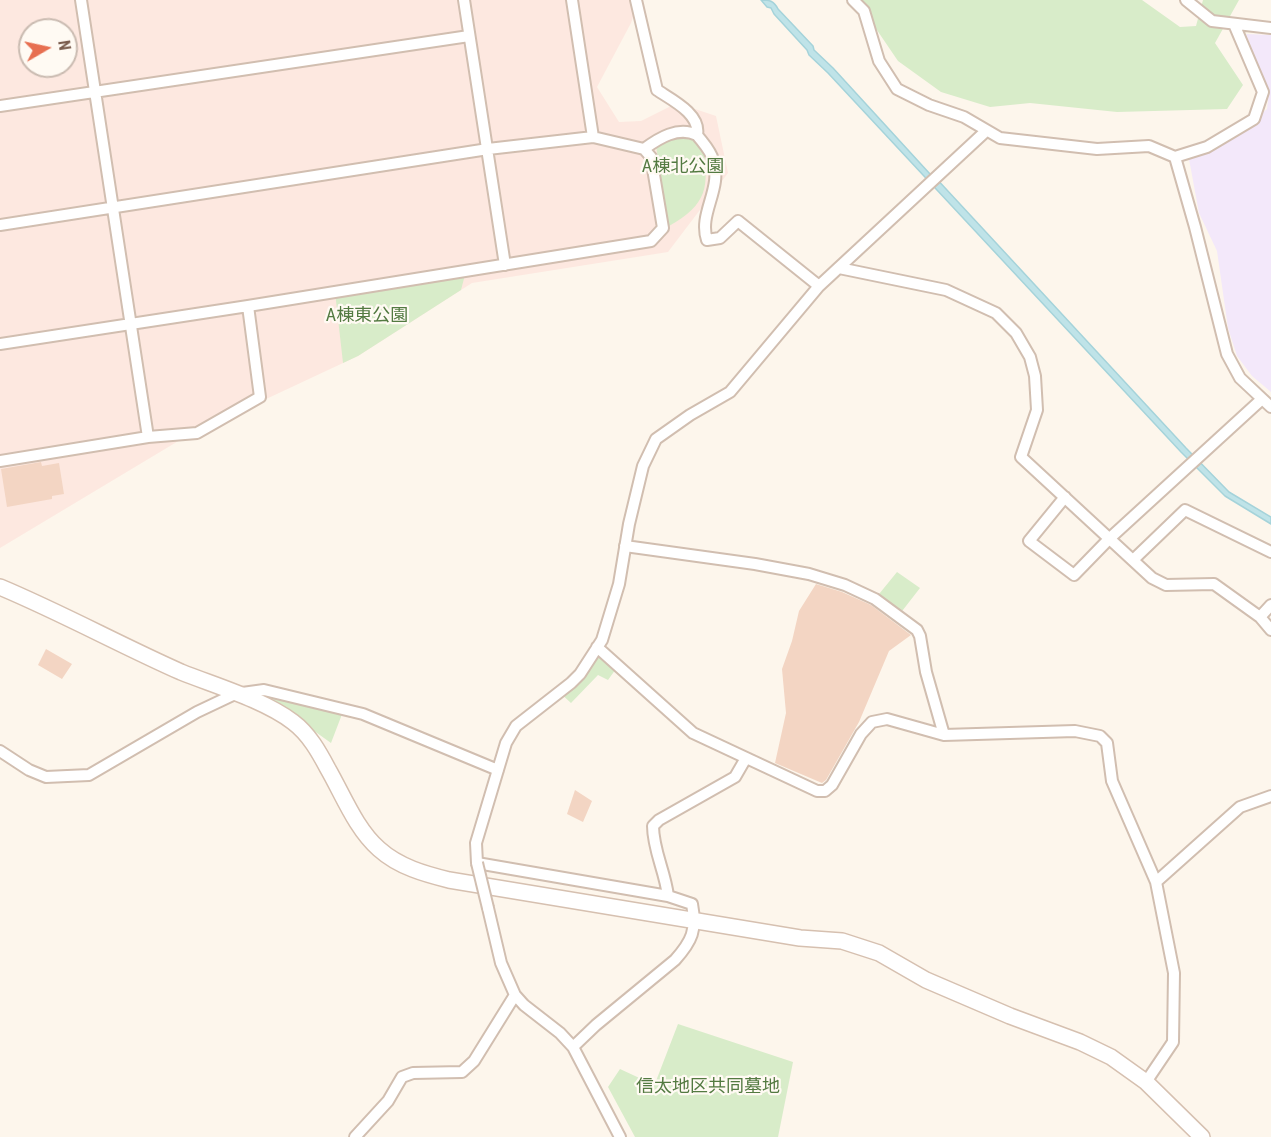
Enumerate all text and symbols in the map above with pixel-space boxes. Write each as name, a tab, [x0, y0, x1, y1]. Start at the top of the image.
north arrow	[18, 18, 78, 78]
text: N	[54, 39, 74, 52]
park label: A棟北公園	[642, 156, 724, 178]
park label: A棟東公園	[326, 305, 408, 327]
park label: 信太地区共同墓地	[636, 1076, 780, 1098]

